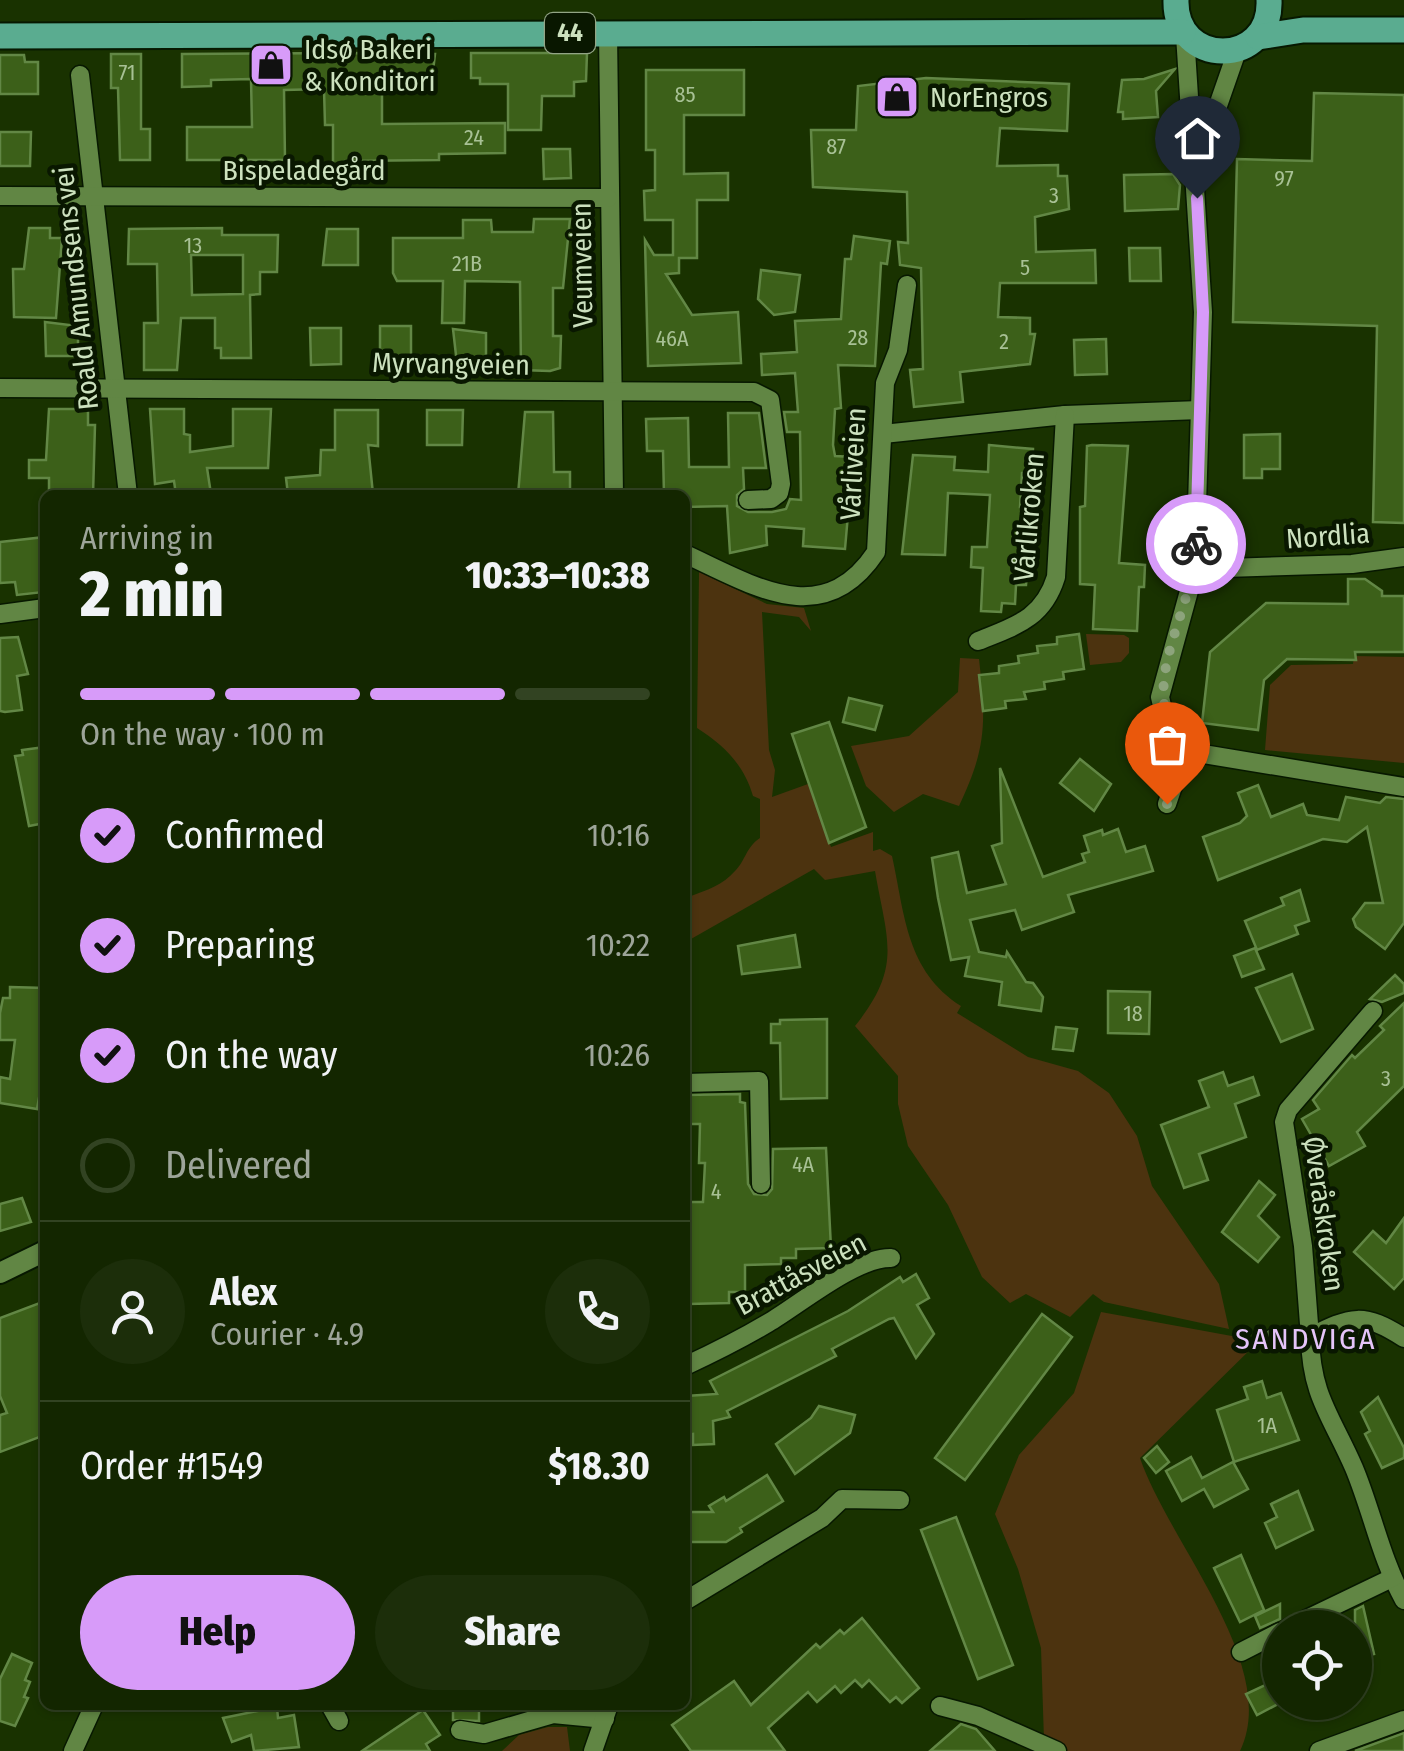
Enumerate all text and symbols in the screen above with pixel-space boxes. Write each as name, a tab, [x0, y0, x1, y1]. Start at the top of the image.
road number: 44	[545, 13, 595, 53]
place label: Idsø Bakeri & Konditori	[304, 33, 435, 98]
shop icon: Idsø Bakeri & Konditori	[248, 42, 294, 88]
house number: 71	[118, 59, 136, 86]
shop icon: NorEngros	[874, 74, 920, 120]
house number: 85	[674, 81, 696, 108]
place label: NorEngros	[930, 81, 1048, 114]
pin	[1155, 96, 1240, 199]
icon: home	[1170, 111, 1225, 166]
house number: 24	[464, 124, 484, 151]
house number: 87	[826, 133, 846, 160]
street label: Bispeladegård	[222, 154, 386, 187]
street label: Roald Amundsens vei	[47, 165, 105, 411]
house number: 97	[1274, 165, 1294, 192]
house number: 3	[1049, 182, 1059, 209]
street label: Veumveien	[564, 202, 600, 328]
house number: 13	[184, 232, 202, 259]
house number: 21B	[452, 250, 482, 277]
house number: 5	[1020, 254, 1030, 281]
house number: 28	[848, 324, 868, 351]
house number: 46A	[655, 325, 689, 352]
house number: 2	[999, 328, 1009, 355]
street label: Myrvangveien	[372, 346, 530, 382]
street label: Vårliveien	[834, 407, 872, 521]
street label: Vårlikroken	[1007, 451, 1051, 583]
courier	[1146, 494, 1246, 594]
icon: bike	[1169, 517, 1224, 572]
street label: Nordlia	[1285, 517, 1371, 555]
text: Arriving in	[80, 519, 214, 557]
text: 10:33–10:38	[466, 552, 650, 598]
text: 2 min	[80, 555, 224, 633]
pin	[1125, 702, 1210, 805]
text: On the way · 100 m	[80, 715, 325, 753]
icon: bag	[1140, 717, 1195, 772]
icon: check	[80, 808, 135, 863]
text: Confirmed	[165, 812, 325, 858]
text: 10:16	[587, 816, 650, 854]
icon: check	[80, 918, 135, 973]
text: Preparing	[165, 922, 314, 968]
text: 10:22	[586, 926, 650, 964]
house number: 18	[1123, 1000, 1143, 1027]
icon: check	[80, 1028, 135, 1083]
text: On the way	[165, 1032, 337, 1078]
text: 10:26	[584, 1036, 650, 1074]
house number: 3	[1381, 1065, 1391, 1092]
street label: Øveråskroken	[1297, 1134, 1351, 1294]
text: Delivered	[165, 1142, 312, 1188]
house number: 4A	[792, 1151, 815, 1178]
house number: 4	[711, 1178, 722, 1205]
street label: Brattåsveien	[730, 1226, 872, 1322]
button: person	[80, 1259, 185, 1364]
button: phone	[545, 1259, 650, 1364]
text: Alex	[210, 1269, 277, 1315]
text: Courier · 4.9	[210, 1315, 364, 1353]
district label: SANDVIGA	[1235, 1321, 1377, 1357]
house number: 1A	[1257, 1412, 1278, 1439]
text: Order #1549	[80, 1443, 264, 1489]
text: $18.30	[548, 1443, 650, 1489]
button: Help	[80, 1575, 355, 1690]
button: Share	[375, 1575, 650, 1690]
map controls	[1262, 1610, 1372, 1720]
button: locate	[1262, 1610, 1372, 1720]

